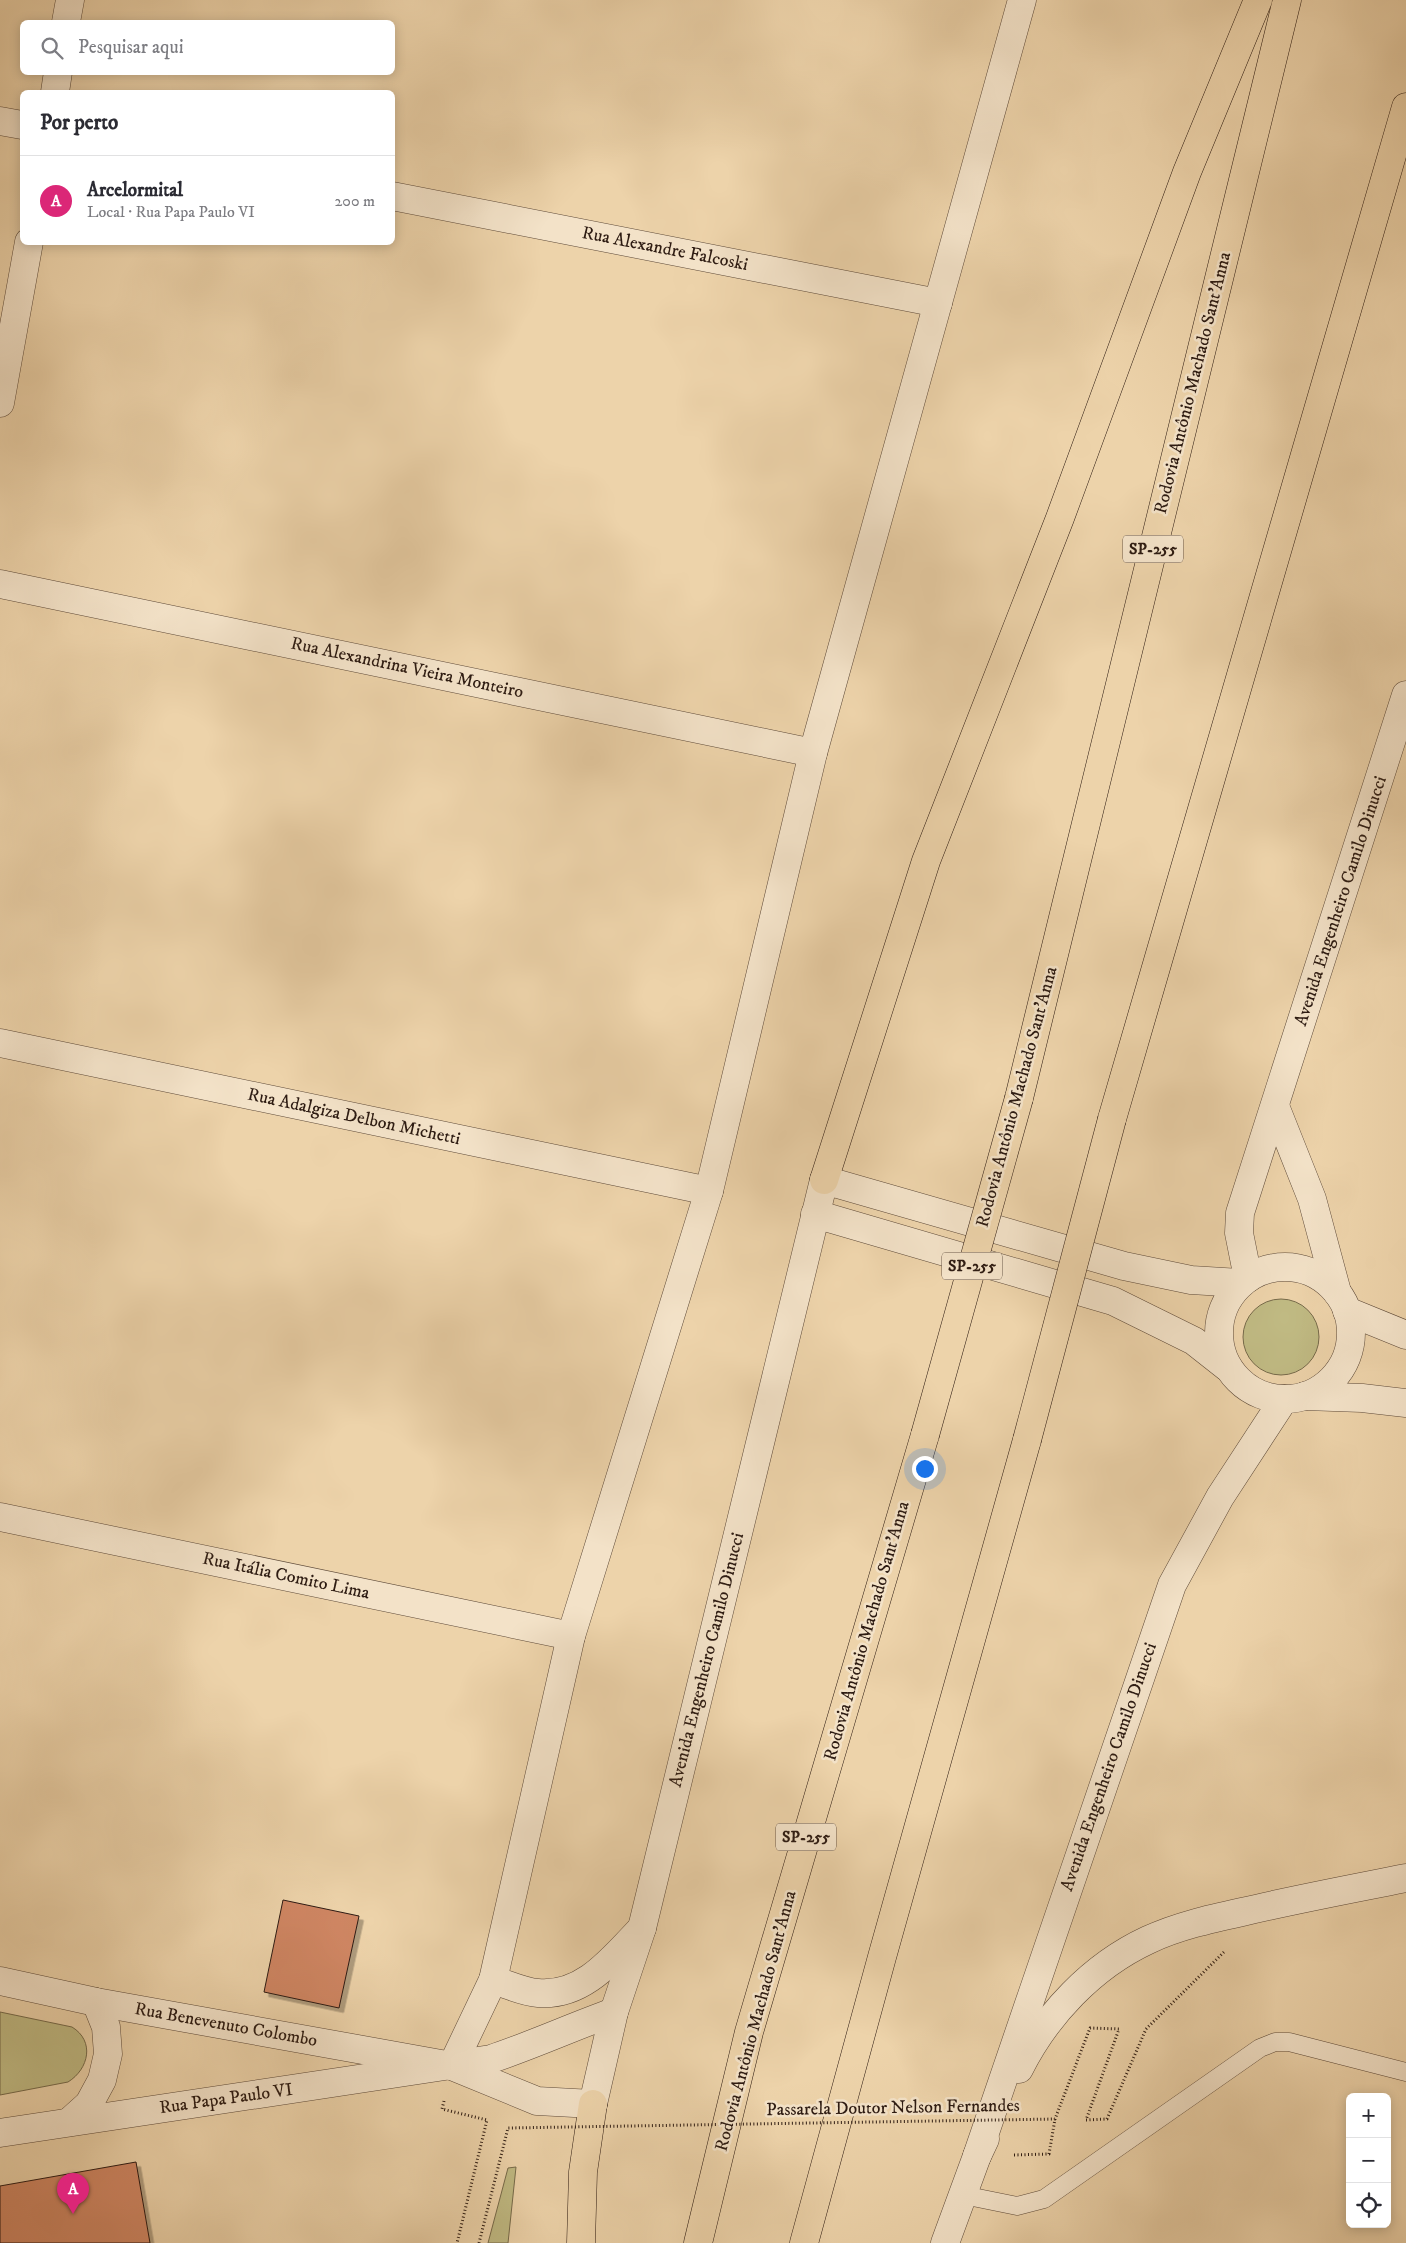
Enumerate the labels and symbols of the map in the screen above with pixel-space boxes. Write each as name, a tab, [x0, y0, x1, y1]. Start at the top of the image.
street label: Rua Alexandre Falcoski	[580, 222, 750, 276]
street label: Rodovia Antônio Machado Sant'Anna	[1150, 249, 1236, 516]
road number: SP-255	[1123, 536, 1183, 562]
street label: Rua Alexandrina Vieira Monteiro	[289, 633, 526, 703]
street label: Avenida Engenheiro Camilo Dinucci	[1290, 773, 1392, 1029]
street label: Rodovia Antônio Machado Sant'Anna	[972, 964, 1063, 1230]
street label: Rua Adalgiza Delbon Michetti	[246, 1084, 462, 1150]
road number: SP-255	[942, 1252, 1002, 1280]
your location	[912, 1456, 938, 1482]
street label: Rodovia Antônio Machado Sant'Anna	[819, 1498, 915, 1763]
street label: Avenida Engenheiro Camilo Dinucci	[665, 1530, 749, 1790]
street label: Rua Itália Comito Lima	[200, 1548, 372, 1605]
street label: Avenida Engenheiro Camilo Dinucci	[1056, 1640, 1162, 1894]
road number: SP-255	[776, 1824, 836, 1850]
street label: Rodovia Antônio Machado Sant'Anna	[711, 1888, 802, 2154]
street label: Rua Benevenuto Colombo	[133, 1998, 319, 2052]
street label: Rua Papa Paulo VI	[158, 2079, 294, 2119]
street label: Passarela Doutor Nelson Fernandes	[766, 2095, 1020, 2121]
pin: A	[57, 2173, 89, 2214]

